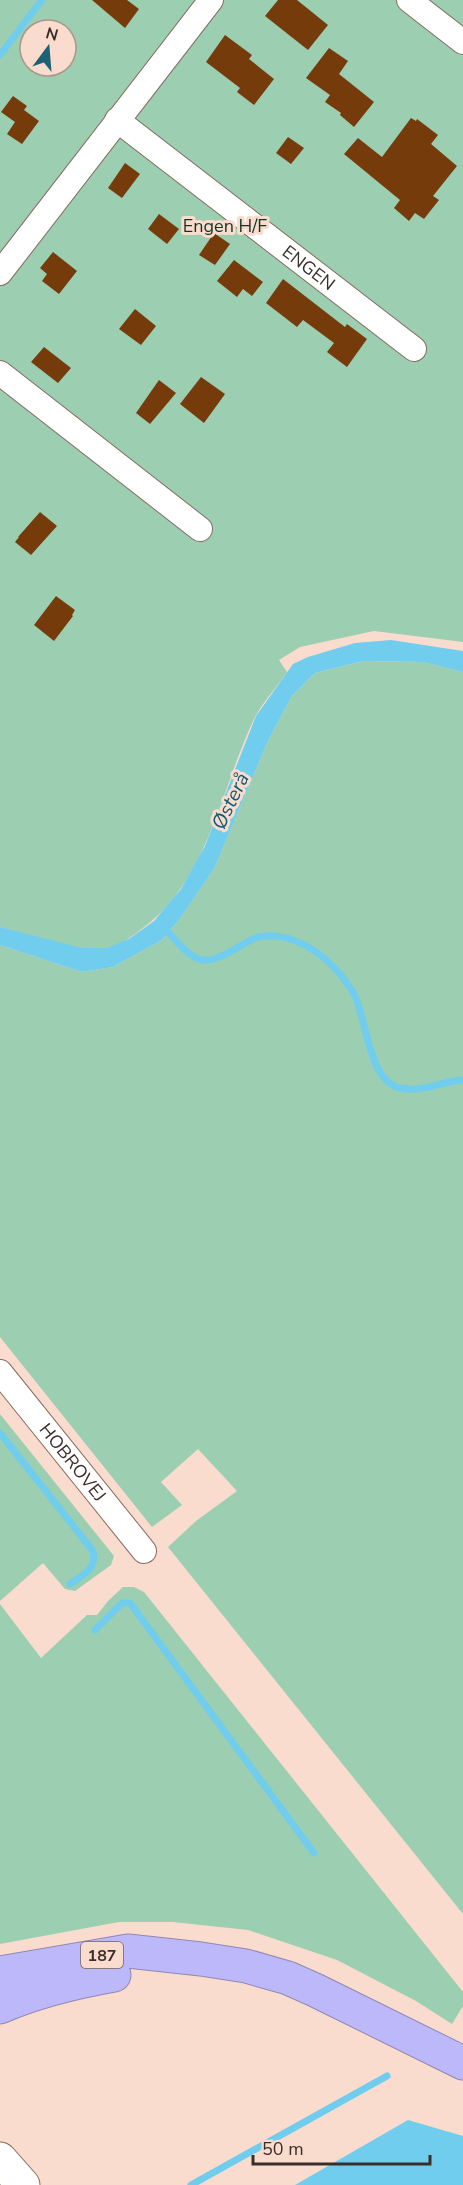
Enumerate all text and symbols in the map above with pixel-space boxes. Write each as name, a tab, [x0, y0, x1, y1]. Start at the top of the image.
north arrow	[18, 18, 78, 78]
text: N	[43, 22, 61, 47]
park label: Engen H/F	[183, 214, 267, 238]
street label: ENGEN	[277, 240, 340, 296]
water label: Østerå	[205, 768, 256, 834]
street label: HOBROVEJ	[34, 1418, 112, 1507]
road number: 187	[81, 1942, 123, 1968]
scale bar	[253, 2128, 430, 2166]
text: 50 m	[262, 2137, 304, 2161]

